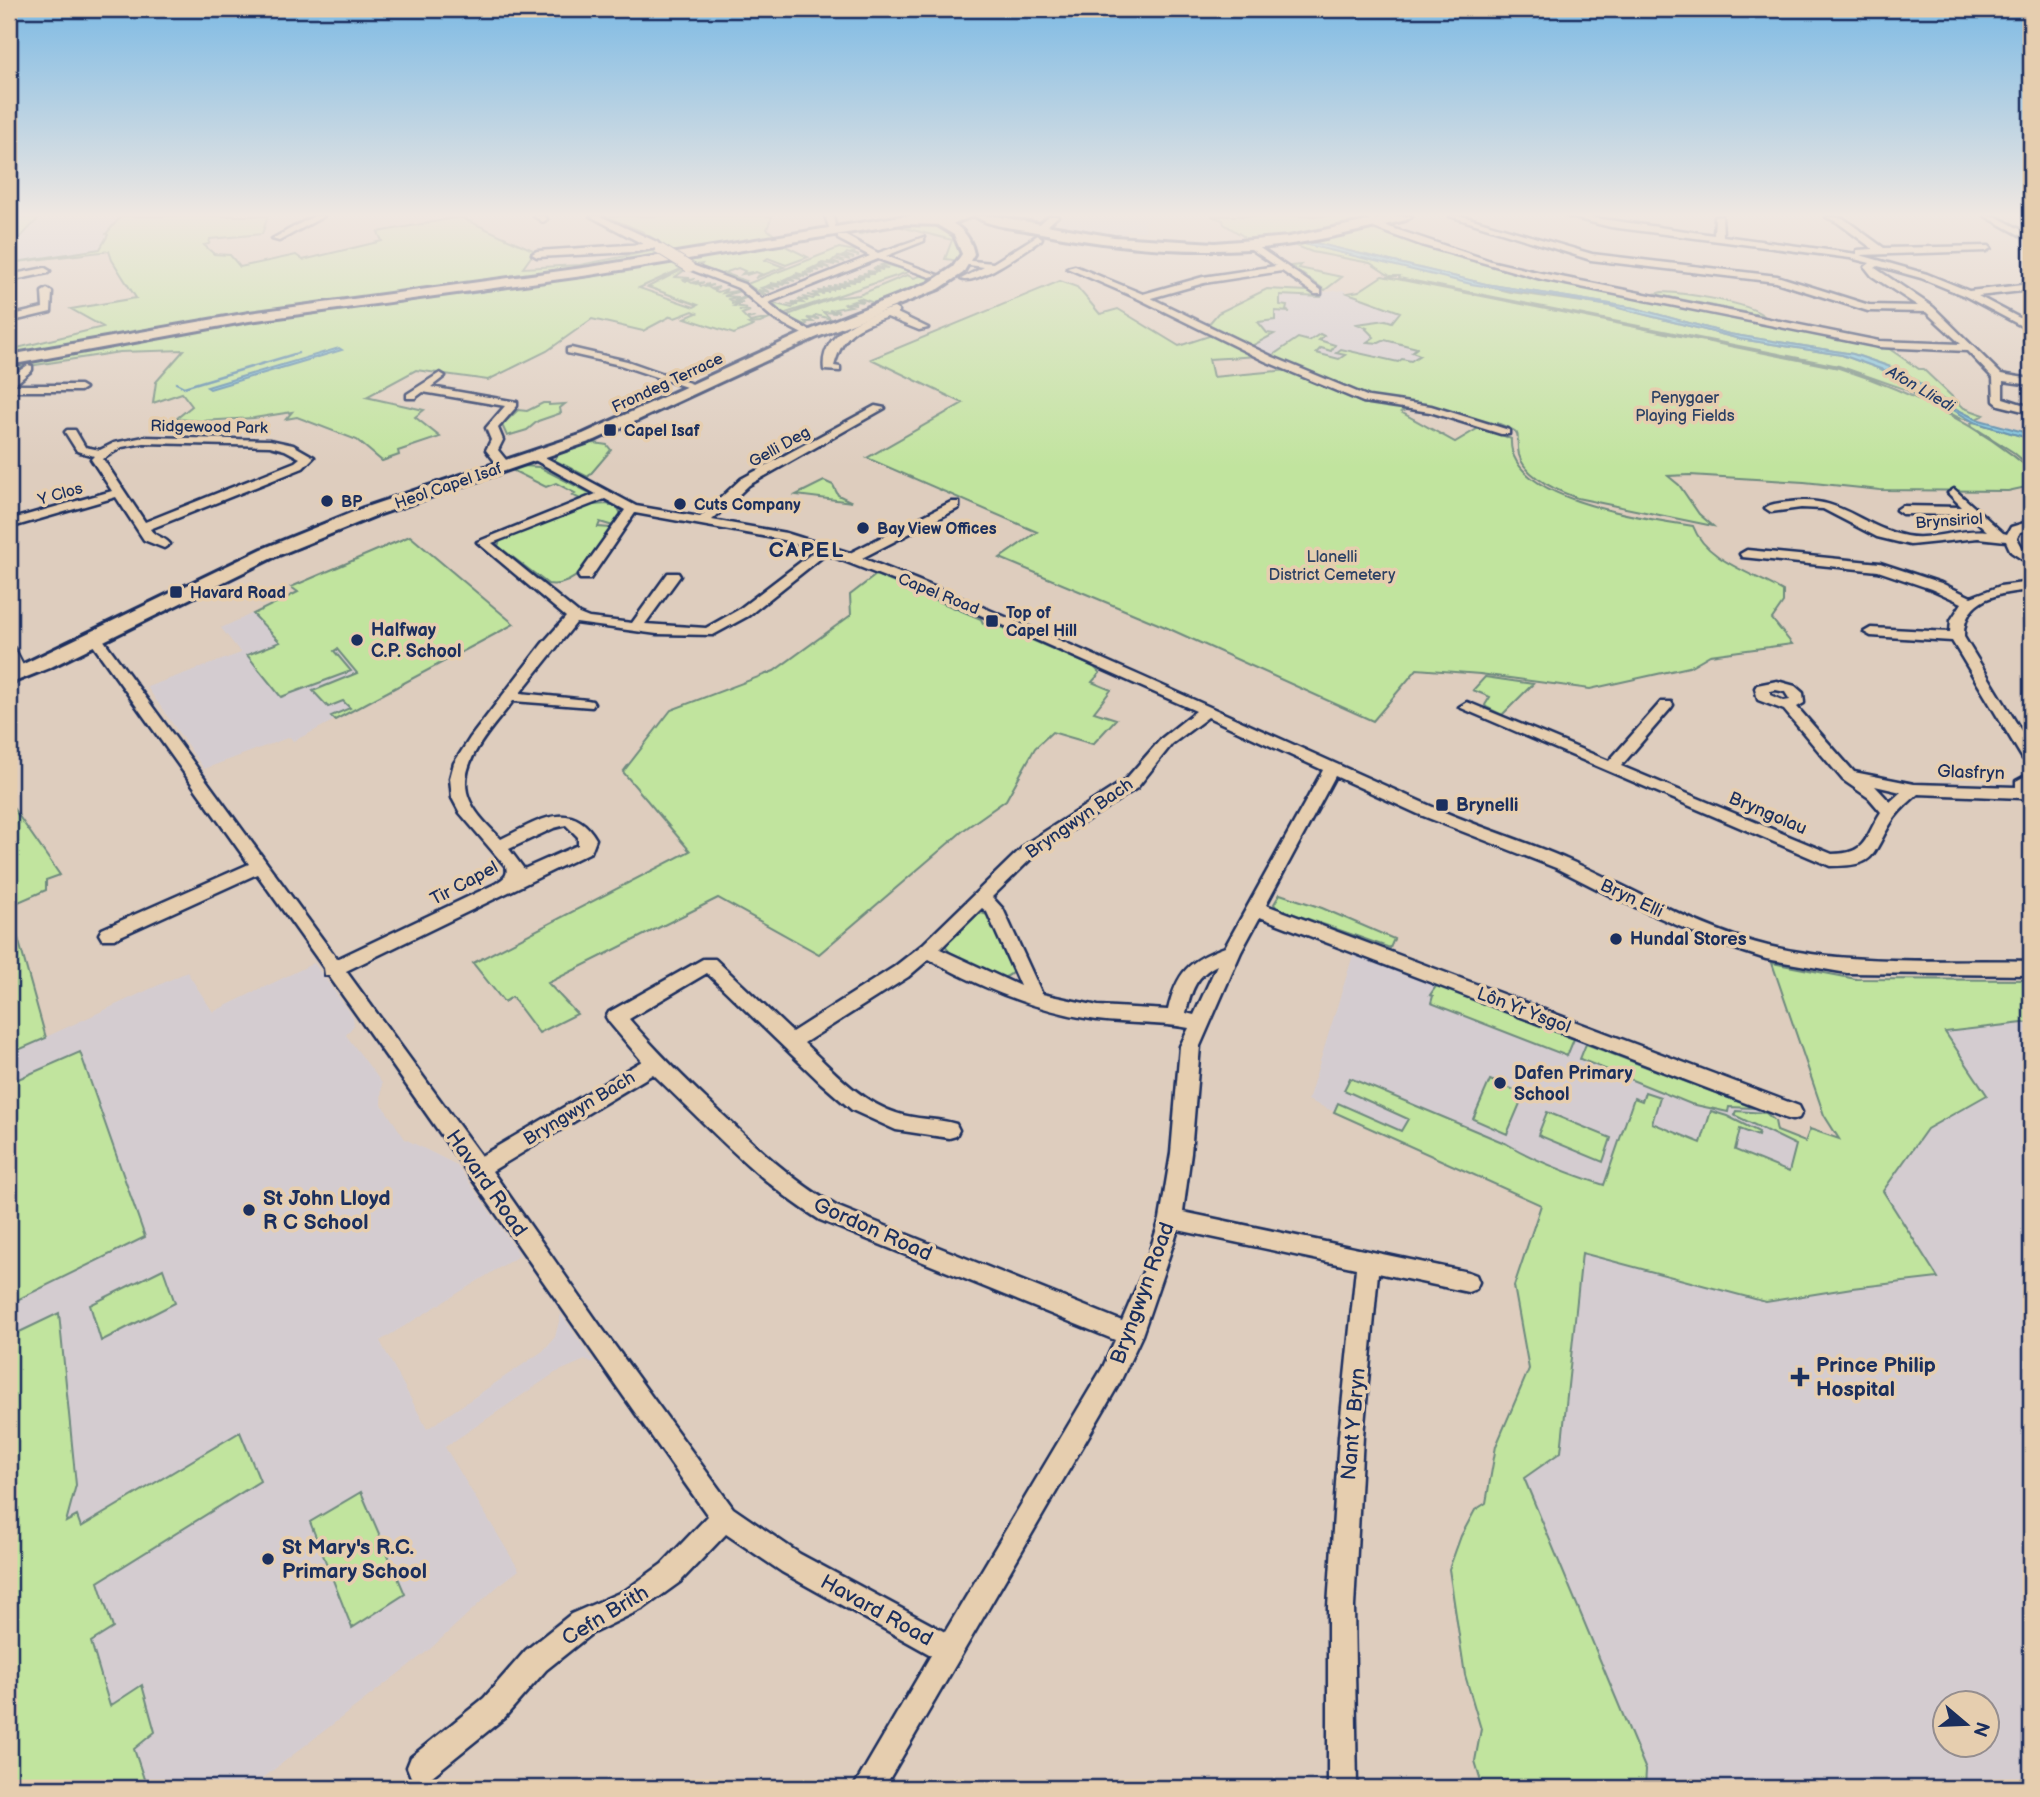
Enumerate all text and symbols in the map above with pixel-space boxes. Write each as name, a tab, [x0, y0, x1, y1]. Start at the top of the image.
street label: Frondeg Terrace	[609, 349, 727, 417]
water label: Afon Lliedi	[1882, 362, 1959, 417]
park label: Penygaer Playing Fields	[1635, 389, 1735, 426]
street label: Ridgewood Park	[150, 417, 268, 438]
marker: Capel Isaf	[602, 422, 618, 438]
place label: Capel Isaf	[624, 422, 701, 441]
street label: Gelli Deg	[746, 423, 814, 472]
street label: Heol Capel Isaf	[392, 459, 505, 514]
street label: Y Clos	[35, 479, 85, 510]
marker: BP	[319, 493, 335, 509]
place label: BP	[341, 493, 362, 512]
marker: Cuts Company	[672, 496, 688, 512]
place label: Cuts Company	[694, 496, 801, 515]
street label: Brynsiriol	[1915, 510, 1984, 533]
marker: Bay View Offices	[855, 520, 871, 536]
place label: Bay View Offices	[877, 520, 997, 539]
district label: CAPEL	[769, 538, 845, 563]
park label: Llanelli District Cemetery	[1269, 548, 1396, 585]
street label: Capel Road	[895, 570, 982, 619]
marker: Havard Road	[168, 584, 184, 600]
place label: Havard Road	[190, 584, 286, 603]
place label: Top of Capel Hill	[1006, 604, 1077, 641]
marker: Top of Capel Hill	[984, 613, 1000, 629]
place label: Halfway C.P. School	[371, 620, 461, 662]
marker: Halfway C.P. School	[349, 632, 365, 648]
street label: Glasfryn	[1937, 761, 2005, 784]
street label: Bryngwyn Bach	[1022, 774, 1137, 863]
street label: Bryngolau	[1726, 788, 1810, 839]
place label: Brynelli	[1456, 795, 1518, 816]
marker: Brynelli	[1434, 797, 1450, 813]
street label: Tir Capel	[427, 857, 502, 910]
street label: Bryn Elli	[1597, 875, 1667, 922]
place label: Hundal Stores	[1630, 929, 1747, 950]
marker: Hundal Stores	[1608, 931, 1624, 947]
street label: Lôn Yr Ysgol	[1474, 983, 1574, 1038]
place label: Dafen Primary School	[1514, 1063, 1633, 1105]
street label: Bryngwyn Bach	[520, 1067, 639, 1150]
marker: Dafen Primary School	[1492, 1075, 1508, 1091]
street label: Havard Road	[441, 1125, 533, 1241]
place label: St John Lloyd R C School	[263, 1186, 391, 1235]
street label: Gordon Road	[810, 1192, 936, 1267]
marker: St John Lloyd R C School	[241, 1202, 257, 1218]
street label: Bryngwyn Road	[1105, 1219, 1180, 1367]
place label: Prince Philip Hospital	[1816, 1353, 1936, 1402]
street label: Nant Y Bryn	[1336, 1367, 1371, 1481]
marker: Prince Philip Hospital	[1790, 1367, 1810, 1387]
place label: St Mary's R.C. Primary School	[282, 1535, 427, 1584]
marker: St Mary's R.C. Primary School	[260, 1551, 276, 1567]
street label: Havard Road	[816, 1569, 937, 1652]
street label: Cefn Brith	[558, 1580, 653, 1651]
north arrow	[1932, 1688, 2002, 1758]
text: N	[1967, 1719, 1994, 1740]

